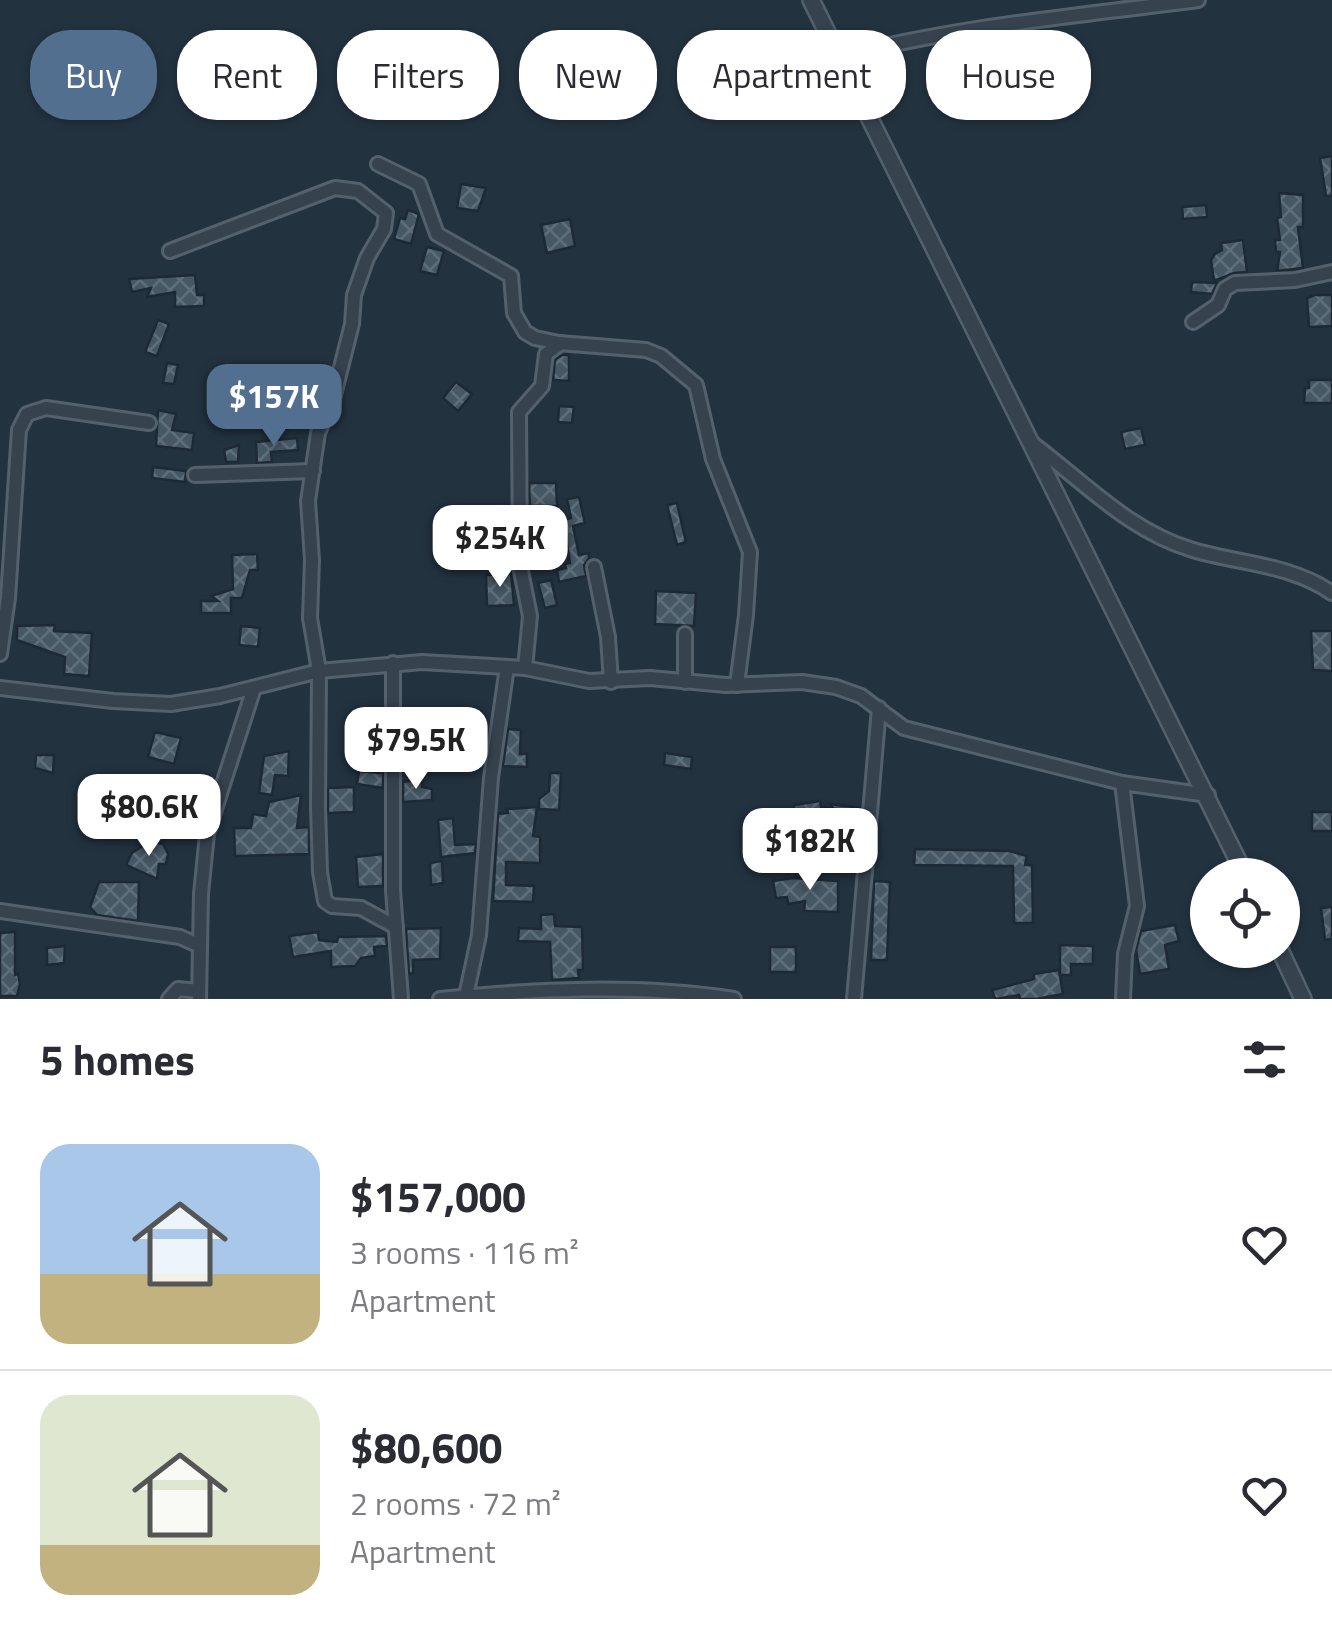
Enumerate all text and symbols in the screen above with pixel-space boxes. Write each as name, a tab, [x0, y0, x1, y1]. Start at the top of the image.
chip: Buy	[30, 30, 157, 120]
chip: Rent	[177, 30, 317, 120]
chip: Filters	[337, 30, 499, 120]
chip: New	[519, 30, 657, 120]
chip: Apartment	[677, 30, 906, 120]
chip: House	[926, 30, 1091, 120]
pin: $157K	[204, 364, 344, 449]
text: $157K	[229, 372, 319, 420]
pin: $254K	[430, 505, 570, 590]
text: $254K	[455, 513, 545, 561]
pin: $79.5K	[335, 707, 497, 792]
text: $79.5K	[367, 715, 465, 763]
pin: $80.6K	[68, 774, 230, 859]
text: $80.6K	[100, 782, 198, 830]
pin: $182K	[740, 808, 880, 893]
text: $182K	[765, 816, 855, 864]
map controls	[1190, 858, 1300, 968]
button: locate	[1190, 858, 1300, 968]
text: 5 homes	[40, 1027, 195, 1091]
icon: filters	[1237, 1032, 1292, 1087]
text: $157,000	[350, 1164, 526, 1228]
icon: home	[120, 1184, 240, 1304]
icon: heart	[1237, 1217, 1292, 1272]
text: 3 rooms · 116 m²	[350, 1228, 579, 1276]
text: Apartment	[350, 1276, 496, 1324]
text: $80,600	[350, 1415, 502, 1479]
icon: home	[120, 1435, 240, 1555]
icon: heart	[1237, 1468, 1292, 1523]
text: 2 rooms · 72 m²	[350, 1479, 561, 1527]
text: Apartment	[350, 1527, 496, 1575]

